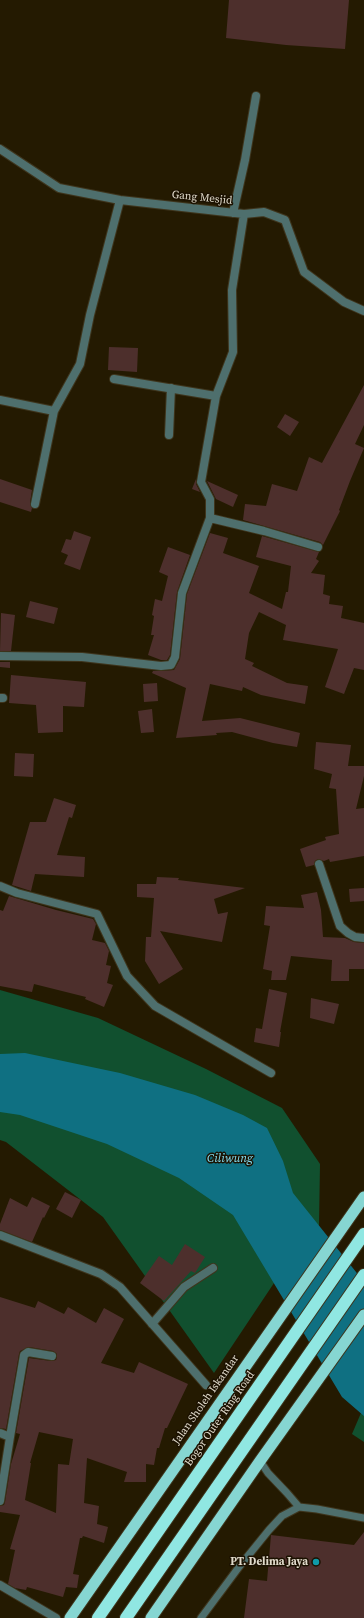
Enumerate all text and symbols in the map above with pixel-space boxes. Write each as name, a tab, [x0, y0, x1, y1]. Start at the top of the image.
street label: Gang Mesjid	[171, 188, 233, 208]
water label: Ciliwung	[207, 1152, 253, 1166]
street label: Jalan Sholeh Iskandar	[170, 1353, 242, 1447]
street label: Bogor Outer Ring Road	[182, 1369, 258, 1469]
place label: PT. Delima Jaya	[230, 1555, 308, 1569]
marker: PT. Delima Jaya	[311, 1557, 321, 1567]

